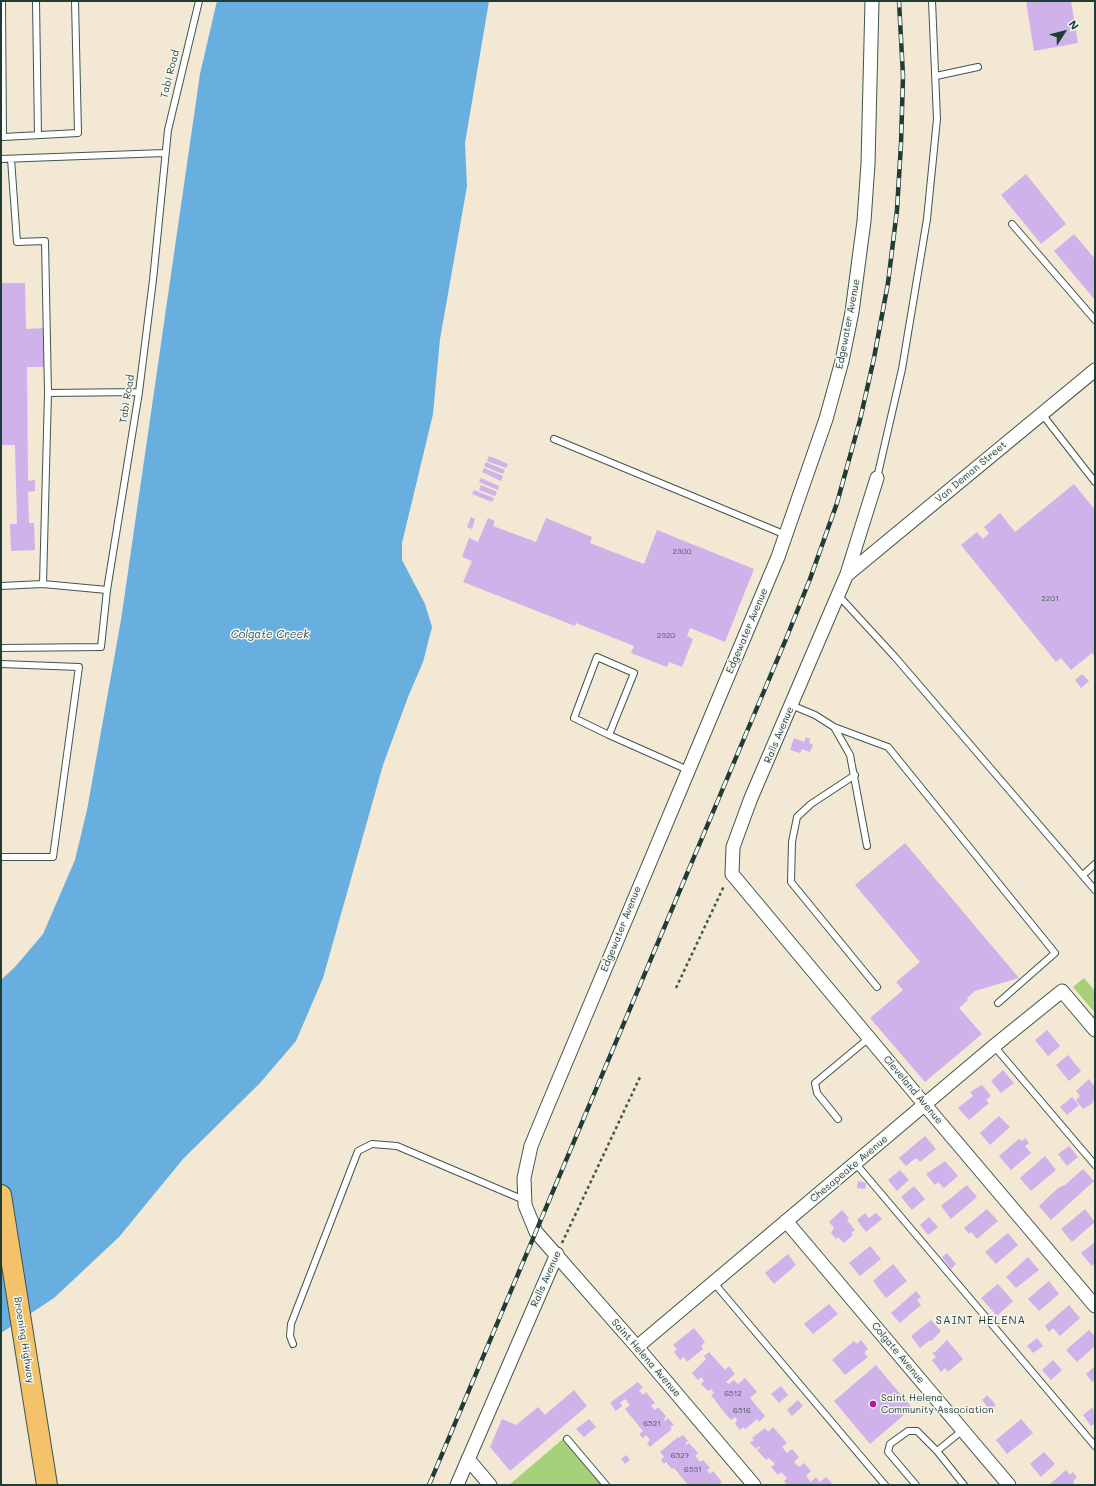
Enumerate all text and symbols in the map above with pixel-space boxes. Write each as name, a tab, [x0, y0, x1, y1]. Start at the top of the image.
north arrow	[1044, 12, 1084, 52]
text: N	[1066, 17, 1083, 32]
street label: Tabi Road	[158, 49, 182, 99]
street label: Edgewater Avenue	[833, 278, 863, 370]
street label: Tabi Road	[117, 374, 137, 424]
street label: Van Deman Street	[933, 439, 1009, 505]
house number: 2300	[672, 547, 692, 557]
street label: Edgewater Avenue	[724, 587, 770, 675]
house number: 2201	[1041, 594, 1059, 604]
water label: Colgate Creek	[231, 628, 309, 642]
house number: 2320	[657, 631, 675, 641]
street label: Ralls Avenue	[762, 705, 796, 765]
street label: Edgewater Avenue	[598, 884, 644, 974]
street label: Cleveland Avenue	[881, 1053, 945, 1127]
street label: Chesapeake Avenue	[808, 1133, 890, 1205]
street label: Ralls Avenue	[528, 1249, 564, 1309]
street label: Broening Highway	[11, 1296, 37, 1384]
district label: SAINT HELENA	[936, 1314, 1026, 1328]
street label: Saint Helena Avenue	[609, 1316, 683, 1400]
street label: Colgate Avenue	[869, 1320, 927, 1386]
house number: 6512	[724, 1389, 742, 1399]
place label: Saint Helena Community Association	[881, 1392, 994, 1416]
marker: Saint Helena Community Association	[868, 1399, 878, 1409]
house number: 6516	[733, 1406, 751, 1416]
house number: 6521	[643, 1419, 661, 1429]
house number: 6527	[671, 1451, 689, 1461]
house number: 6531	[684, 1465, 702, 1475]

